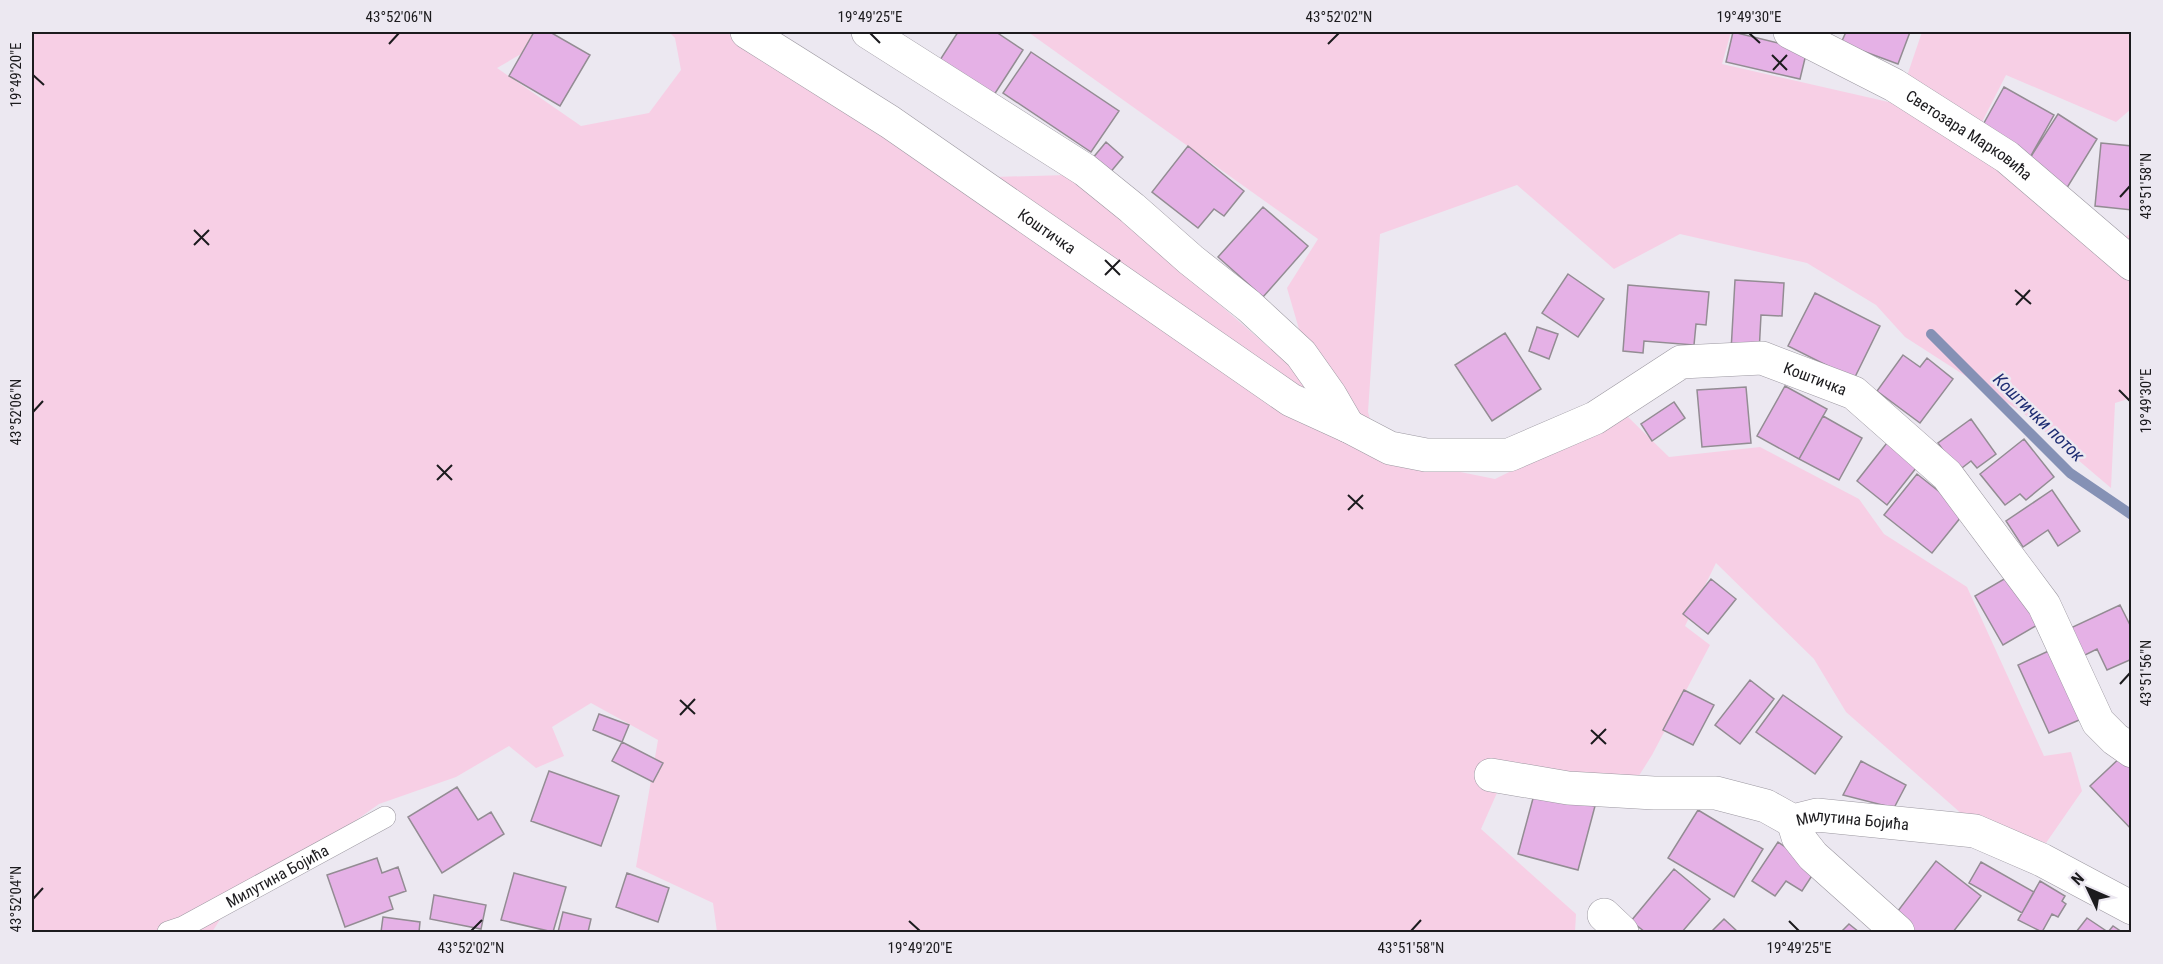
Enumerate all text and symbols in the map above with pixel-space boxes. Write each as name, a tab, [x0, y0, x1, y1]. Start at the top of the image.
text: 43°52'06"N	[366, 8, 432, 26]
text: 19°49'25"E	[838, 8, 902, 26]
text: 43°52'02"N	[1306, 8, 1372, 26]
text: 19°49'30"E	[1717, 8, 1781, 26]
text: 19°49'20"E	[7, 43, 25, 107]
street label: Светозара Марковића	[1903, 86, 2036, 184]
text: 43°51'58"N	[2137, 153, 2155, 219]
street label: Коштичка	[1014, 204, 1080, 257]
street label: Коштичка	[1781, 358, 1850, 399]
water label: Коштички поток	[1989, 368, 2089, 466]
text: 19°49'30"E	[2137, 369, 2155, 433]
text: 43°52'06"N	[7, 379, 25, 445]
text: 43°51'56"N	[2137, 640, 2155, 706]
street label: Милутина Бојића	[1794, 805, 1910, 834]
street label: Милутина Бојића	[223, 840, 332, 911]
north arrow	[2058, 859, 2118, 919]
text: 43°52'04"N	[7, 866, 25, 932]
text: N	[2067, 869, 2088, 889]
text: 43°52'02"N	[438, 939, 504, 957]
text: 19°49'20"E	[888, 939, 952, 957]
text: 43°51'58"N	[1378, 939, 1444, 957]
text: 19°49'25"E	[1767, 939, 1831, 957]

